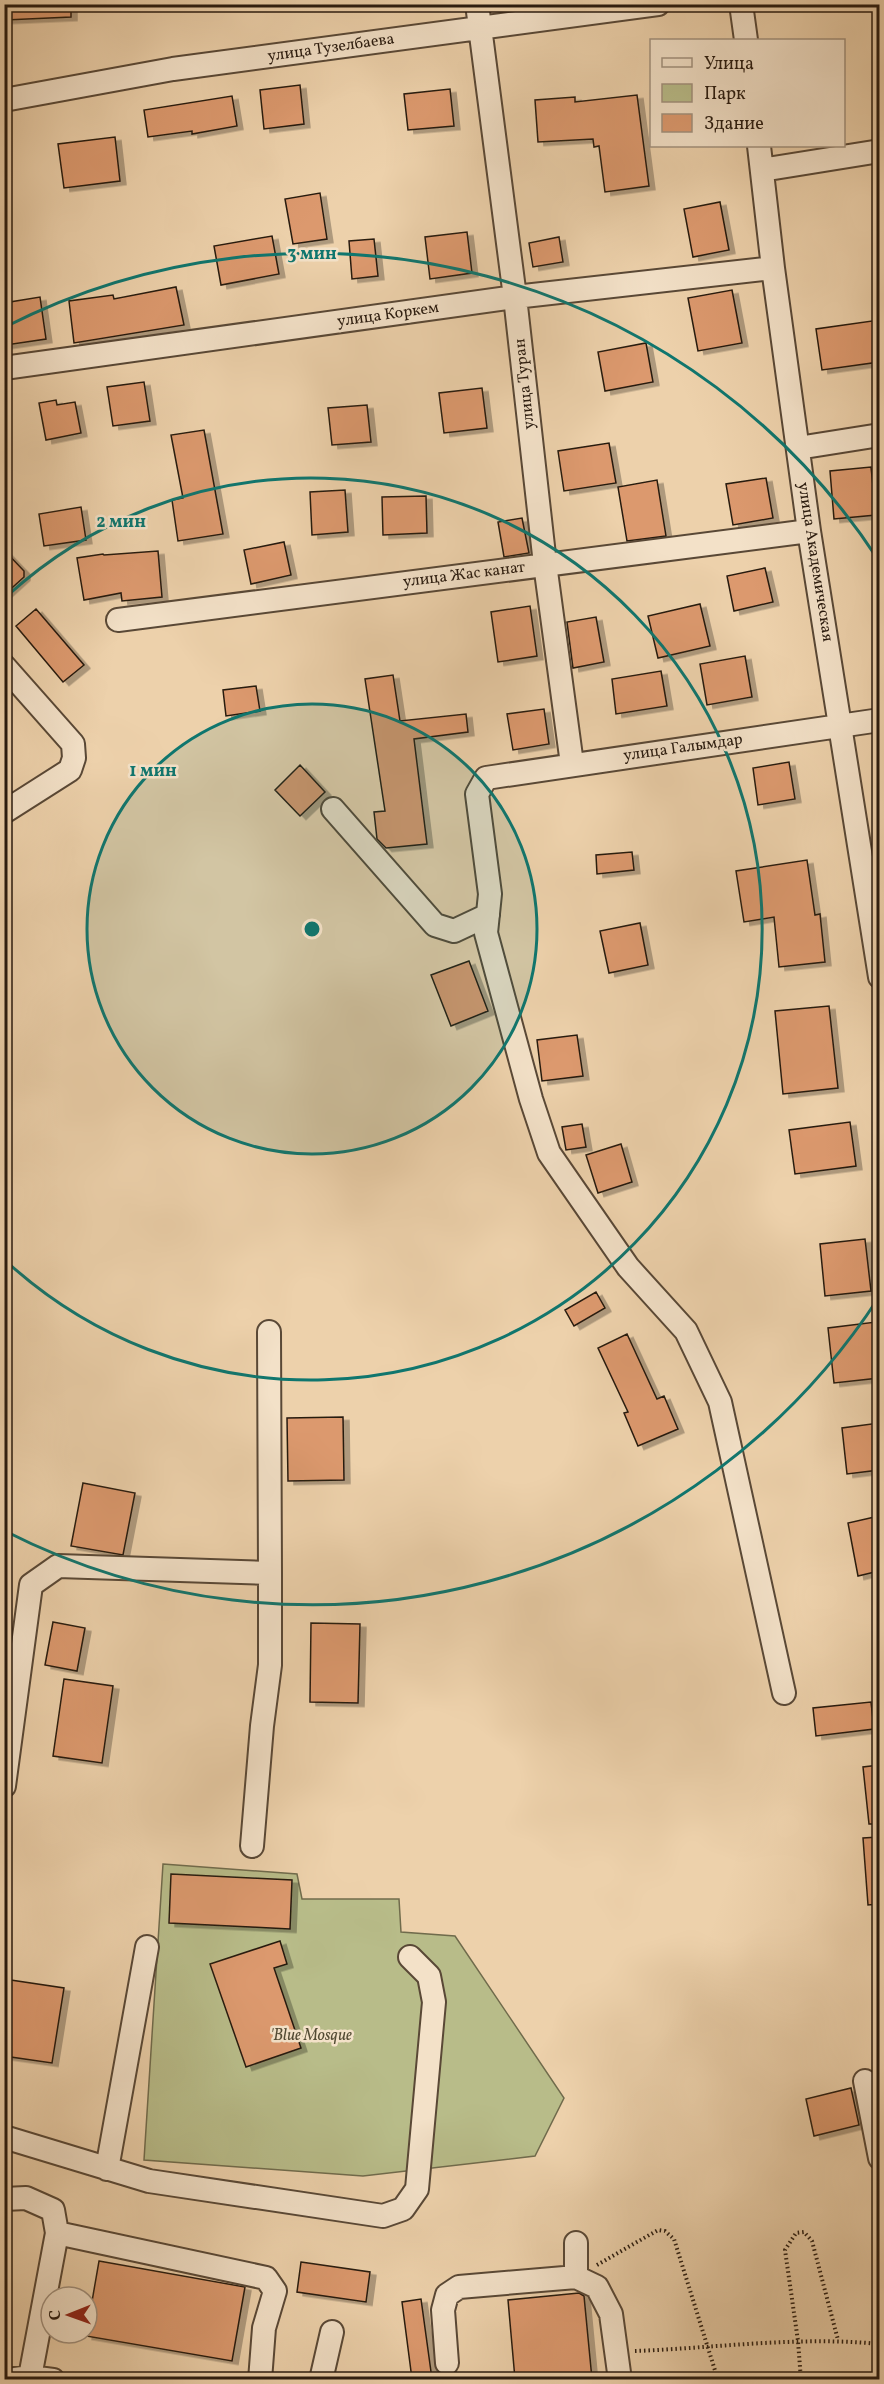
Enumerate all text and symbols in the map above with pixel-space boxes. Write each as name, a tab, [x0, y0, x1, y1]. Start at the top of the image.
street label: улица Тузелбаева	[266, 28, 396, 68]
legend	[650, 39, 845, 147]
text: Улица	[704, 52, 754, 77]
text: Парк	[704, 82, 746, 107]
text: Здание	[704, 112, 764, 137]
text: 3 мин	[287, 242, 337, 267]
street label: улица Коркем	[336, 297, 440, 333]
street label: улица Туран	[509, 337, 541, 431]
street label: улица Академическая	[792, 481, 838, 643]
text: 2 мин	[96, 510, 146, 535]
street label: улица Жас канат	[402, 557, 526, 593]
street label: улица Галымдар	[622, 729, 744, 767]
text: 1 мин	[129, 759, 177, 784]
centre of rings	[302, 919, 322, 939]
park label: 'Blue Mosque	[270, 2025, 352, 2047]
north arrow	[39, 2285, 99, 2345]
text: С	[45, 2310, 67, 2321]

